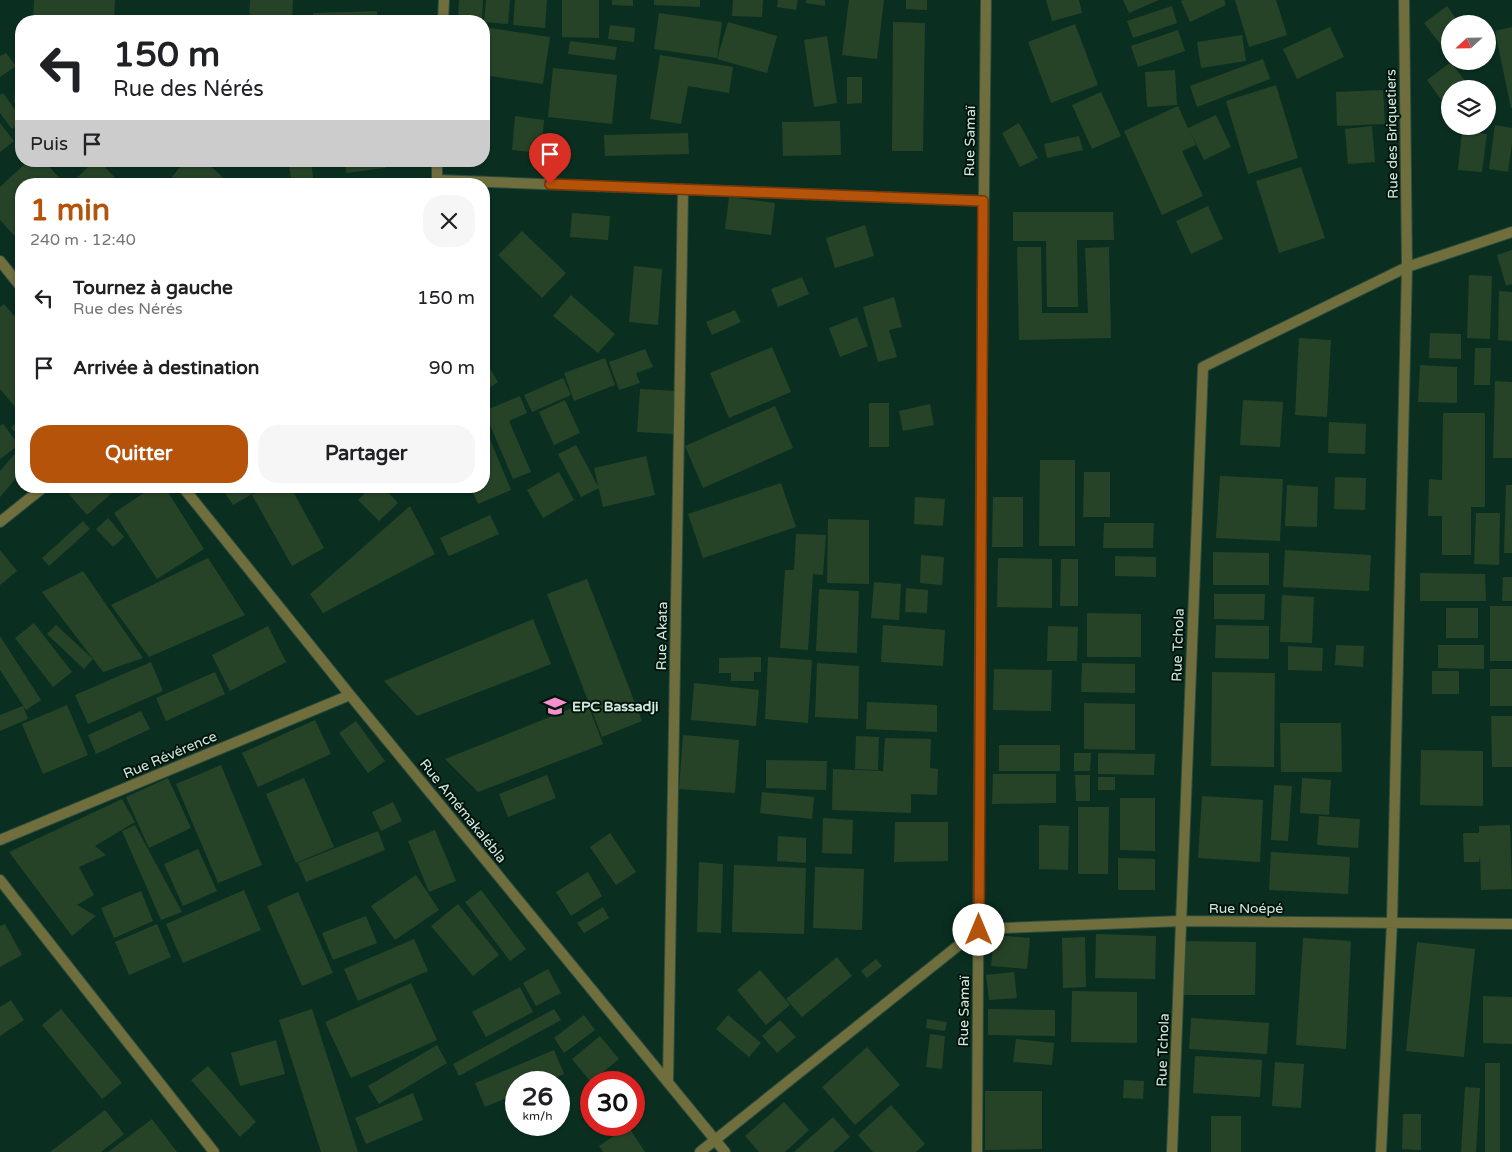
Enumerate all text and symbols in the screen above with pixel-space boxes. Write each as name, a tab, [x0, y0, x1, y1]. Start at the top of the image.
north arrow	[1441, 15, 1496, 70]
map controls	[1441, 15, 1496, 135]
text: 150 m	[113, 34, 220, 76]
icon: left	[30, 35, 95, 100]
street label: Rue des Briquetiers	[1382, 69, 1402, 199]
text: Rue des Nérés	[113, 76, 264, 102]
button: layers	[1441, 80, 1496, 135]
street label: Rue Samaï	[961, 105, 979, 177]
icon: arrive	[78, 130, 106, 158]
text: Puis	[30, 133, 68, 155]
pin	[529, 133, 571, 184]
icon: arrive	[536, 140, 564, 168]
text: 1 min	[30, 192, 110, 229]
button: close	[423, 195, 475, 247]
text: 240 m · 12:40	[30, 230, 136, 250]
text: Tournez à gauche	[73, 277, 233, 299]
icon: left	[30, 284, 58, 312]
text: 150 m	[417, 287, 475, 309]
text: Rue des Nérés	[73, 299, 183, 319]
icon: arrive	[30, 354, 58, 382]
text: Arrivée à destination	[73, 357, 259, 379]
text: 90 m	[429, 357, 475, 379]
button: Quitter	[30, 425, 248, 483]
button: Partager	[258, 425, 475, 483]
street label: Rue Akata	[653, 601, 671, 671]
street label: Rue Tchola	[1168, 608, 1188, 682]
school or university icon: EPC Bassadji	[542, 693, 568, 719]
place label: EPC Bassadji	[572, 698, 658, 715]
street label: Rue Révérence	[121, 728, 219, 782]
street label: Rue Amémakalébla	[416, 756, 510, 866]
street label: Rue Noépé	[1209, 900, 1283, 917]
position arrow	[952, 903, 1004, 955]
street label: Rue Samaï	[955, 975, 973, 1047]
street label: Rue Tchola	[1153, 1013, 1173, 1087]
speed limit sign: 30	[580, 1071, 645, 1136]
text: 26	[522, 1082, 553, 1112]
text: km/h	[522, 1109, 553, 1123]

